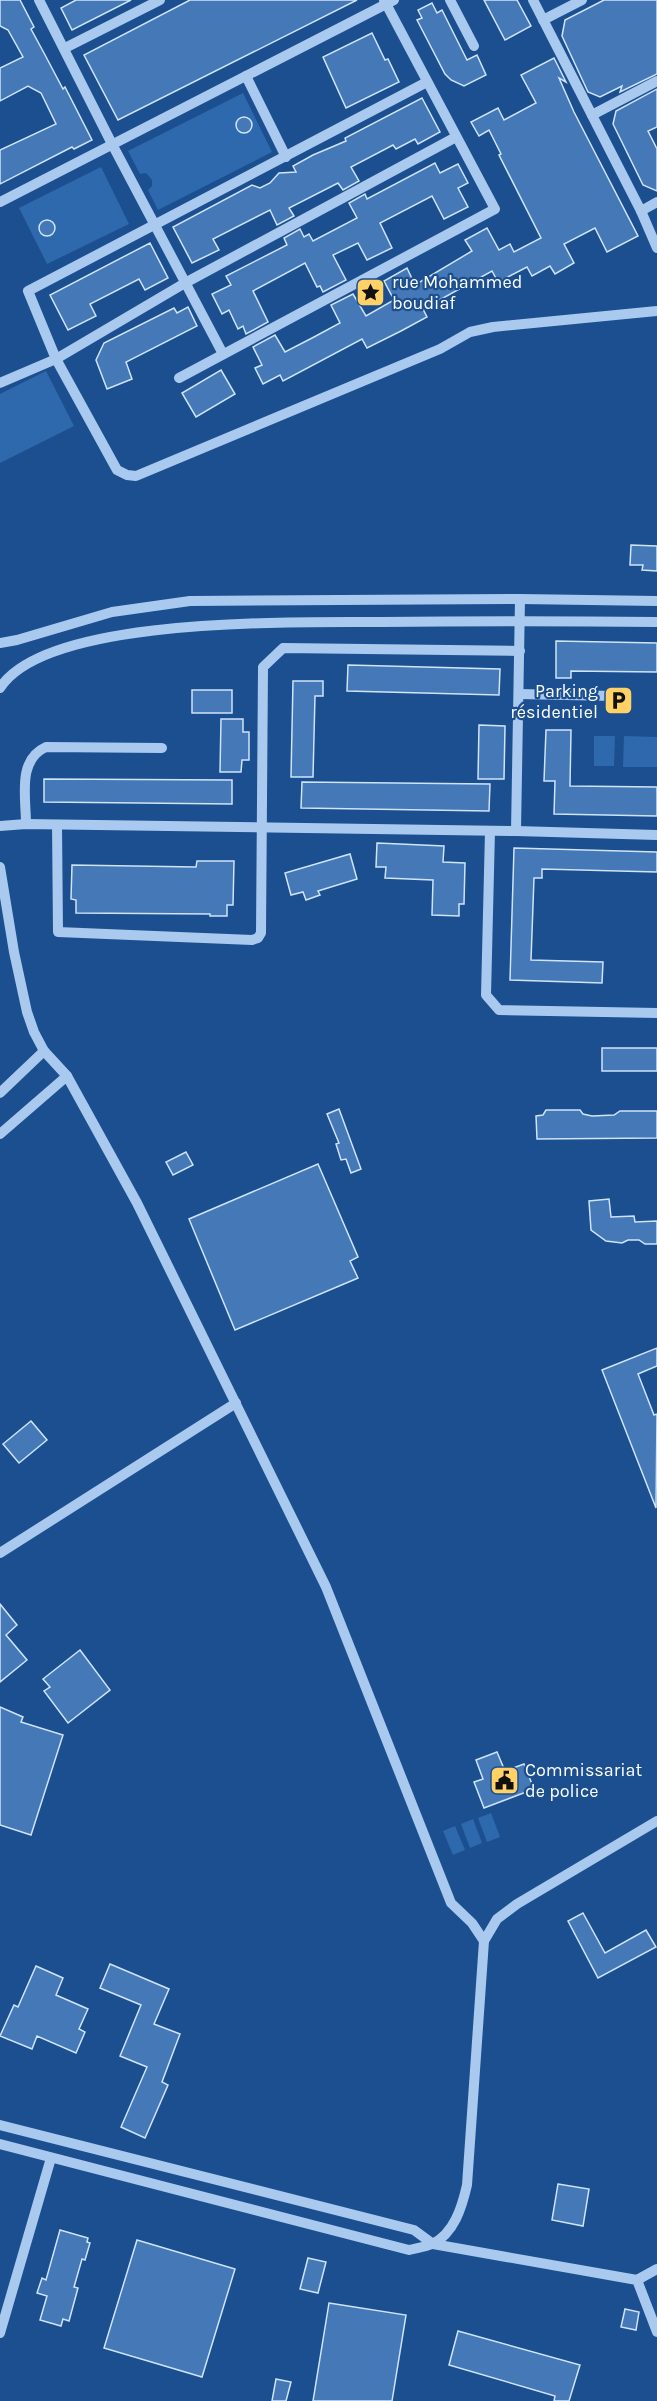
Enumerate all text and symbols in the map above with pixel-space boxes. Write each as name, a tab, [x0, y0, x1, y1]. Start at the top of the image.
place label: rue Mohammed boudiaf	[392, 271, 522, 314]
place icon: rue Mohammed boudiaf	[355, 276, 387, 308]
place label: Parking résidentiel	[510, 680, 598, 723]
parking icon: Parking résidentiel	[603, 685, 635, 717]
place label: Commissariat de police	[525, 1759, 643, 1802]
public building icon: Commissariat de police	[488, 1764, 520, 1796]

